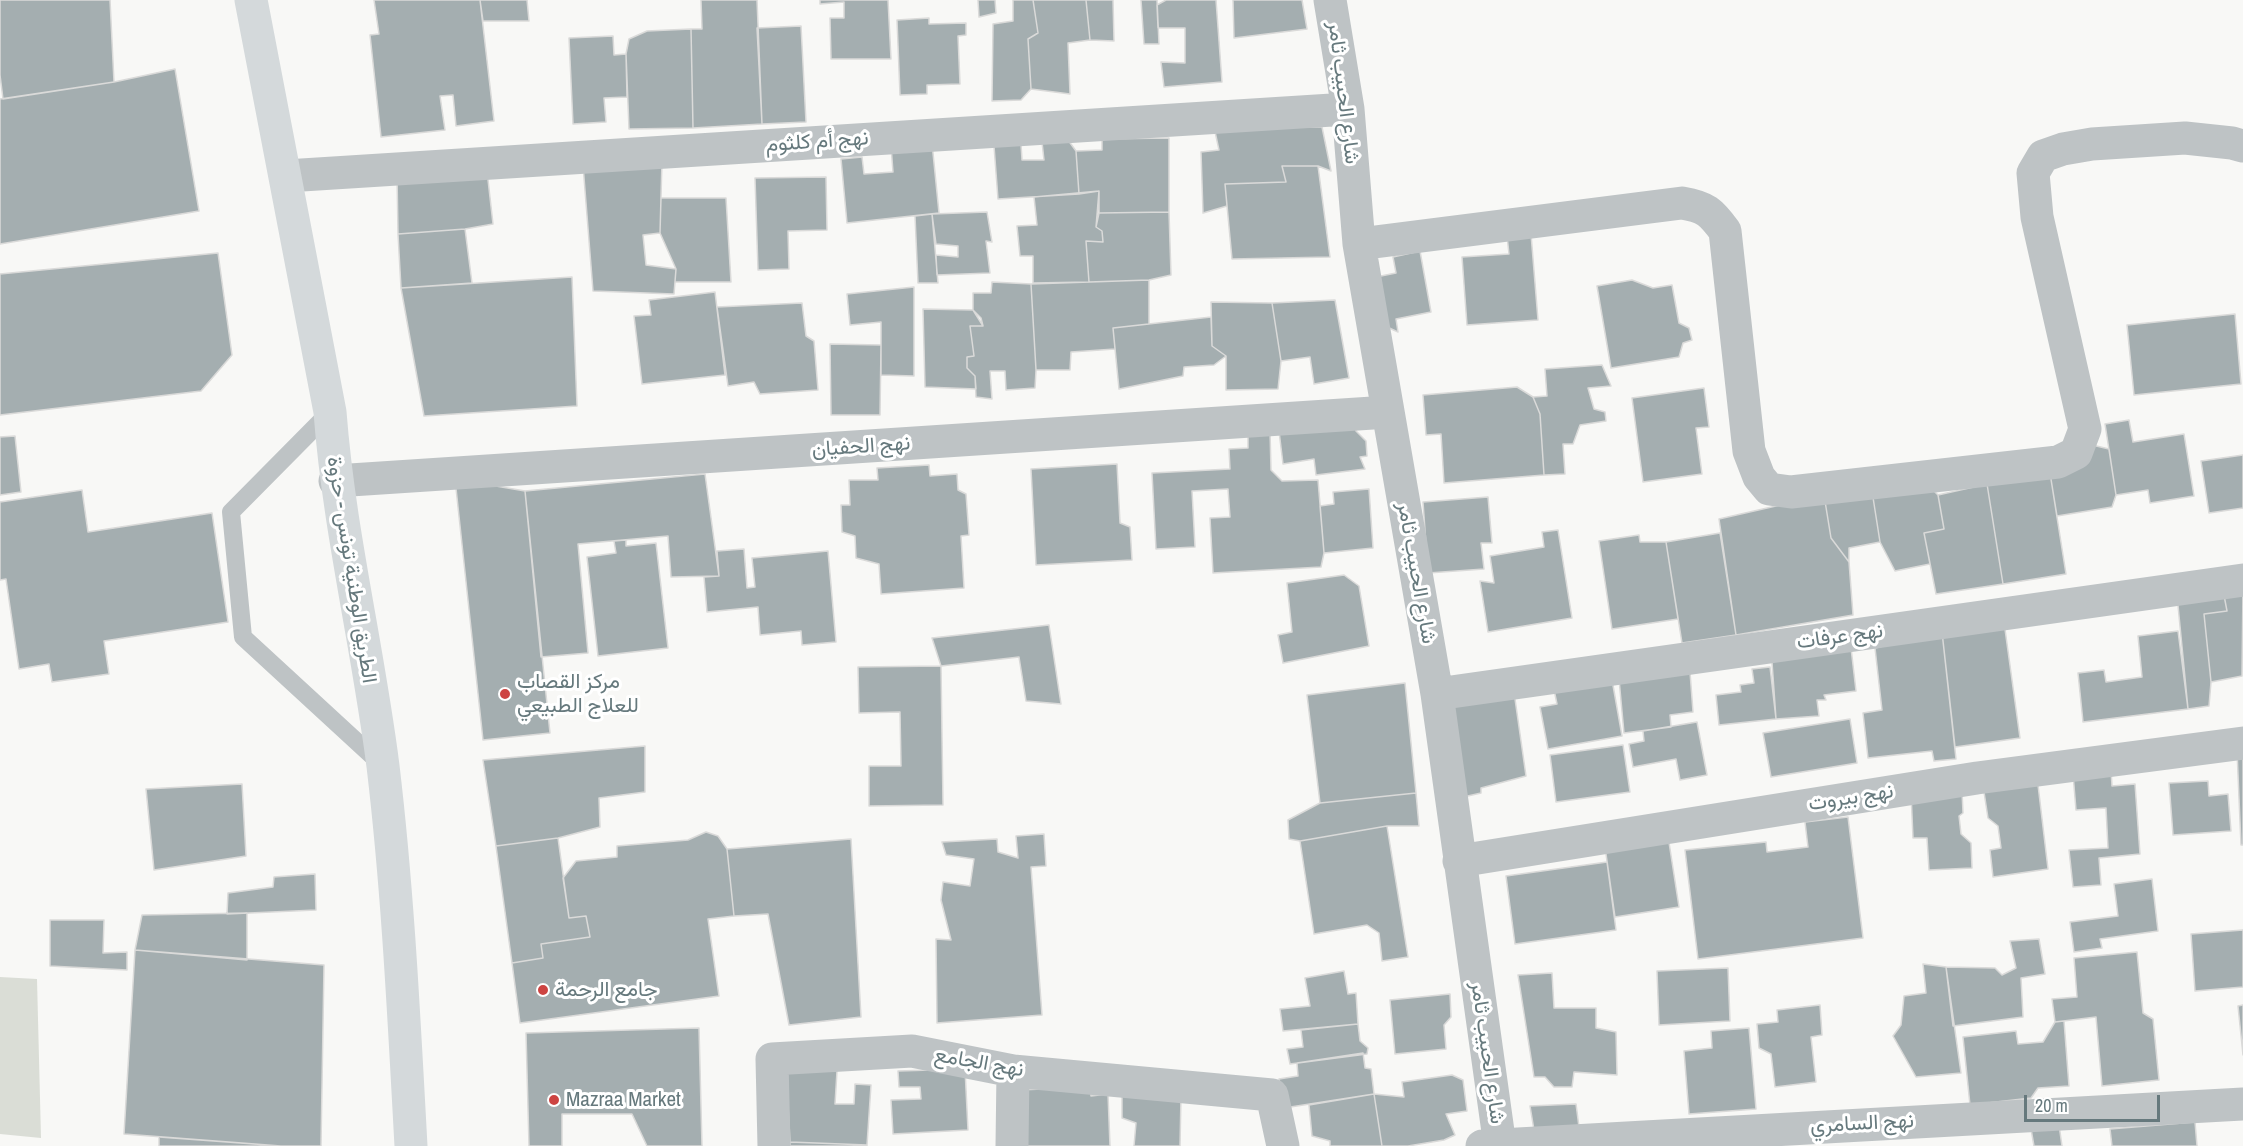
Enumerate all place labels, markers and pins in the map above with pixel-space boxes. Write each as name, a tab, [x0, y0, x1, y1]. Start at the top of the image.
place label: مركز القصاب للعلاج الطبيعي	[517, 669, 639, 719]
marker: مركز القصاب للعلاج الطبيعي	[498, 687, 512, 701]
place label: جامع الرحمة	[555, 977, 658, 1003]
marker: جامع الرحمة	[536, 983, 550, 997]
place label: Mazraa Market	[566, 1087, 681, 1113]
marker: Mazraa Market	[547, 1093, 561, 1107]

